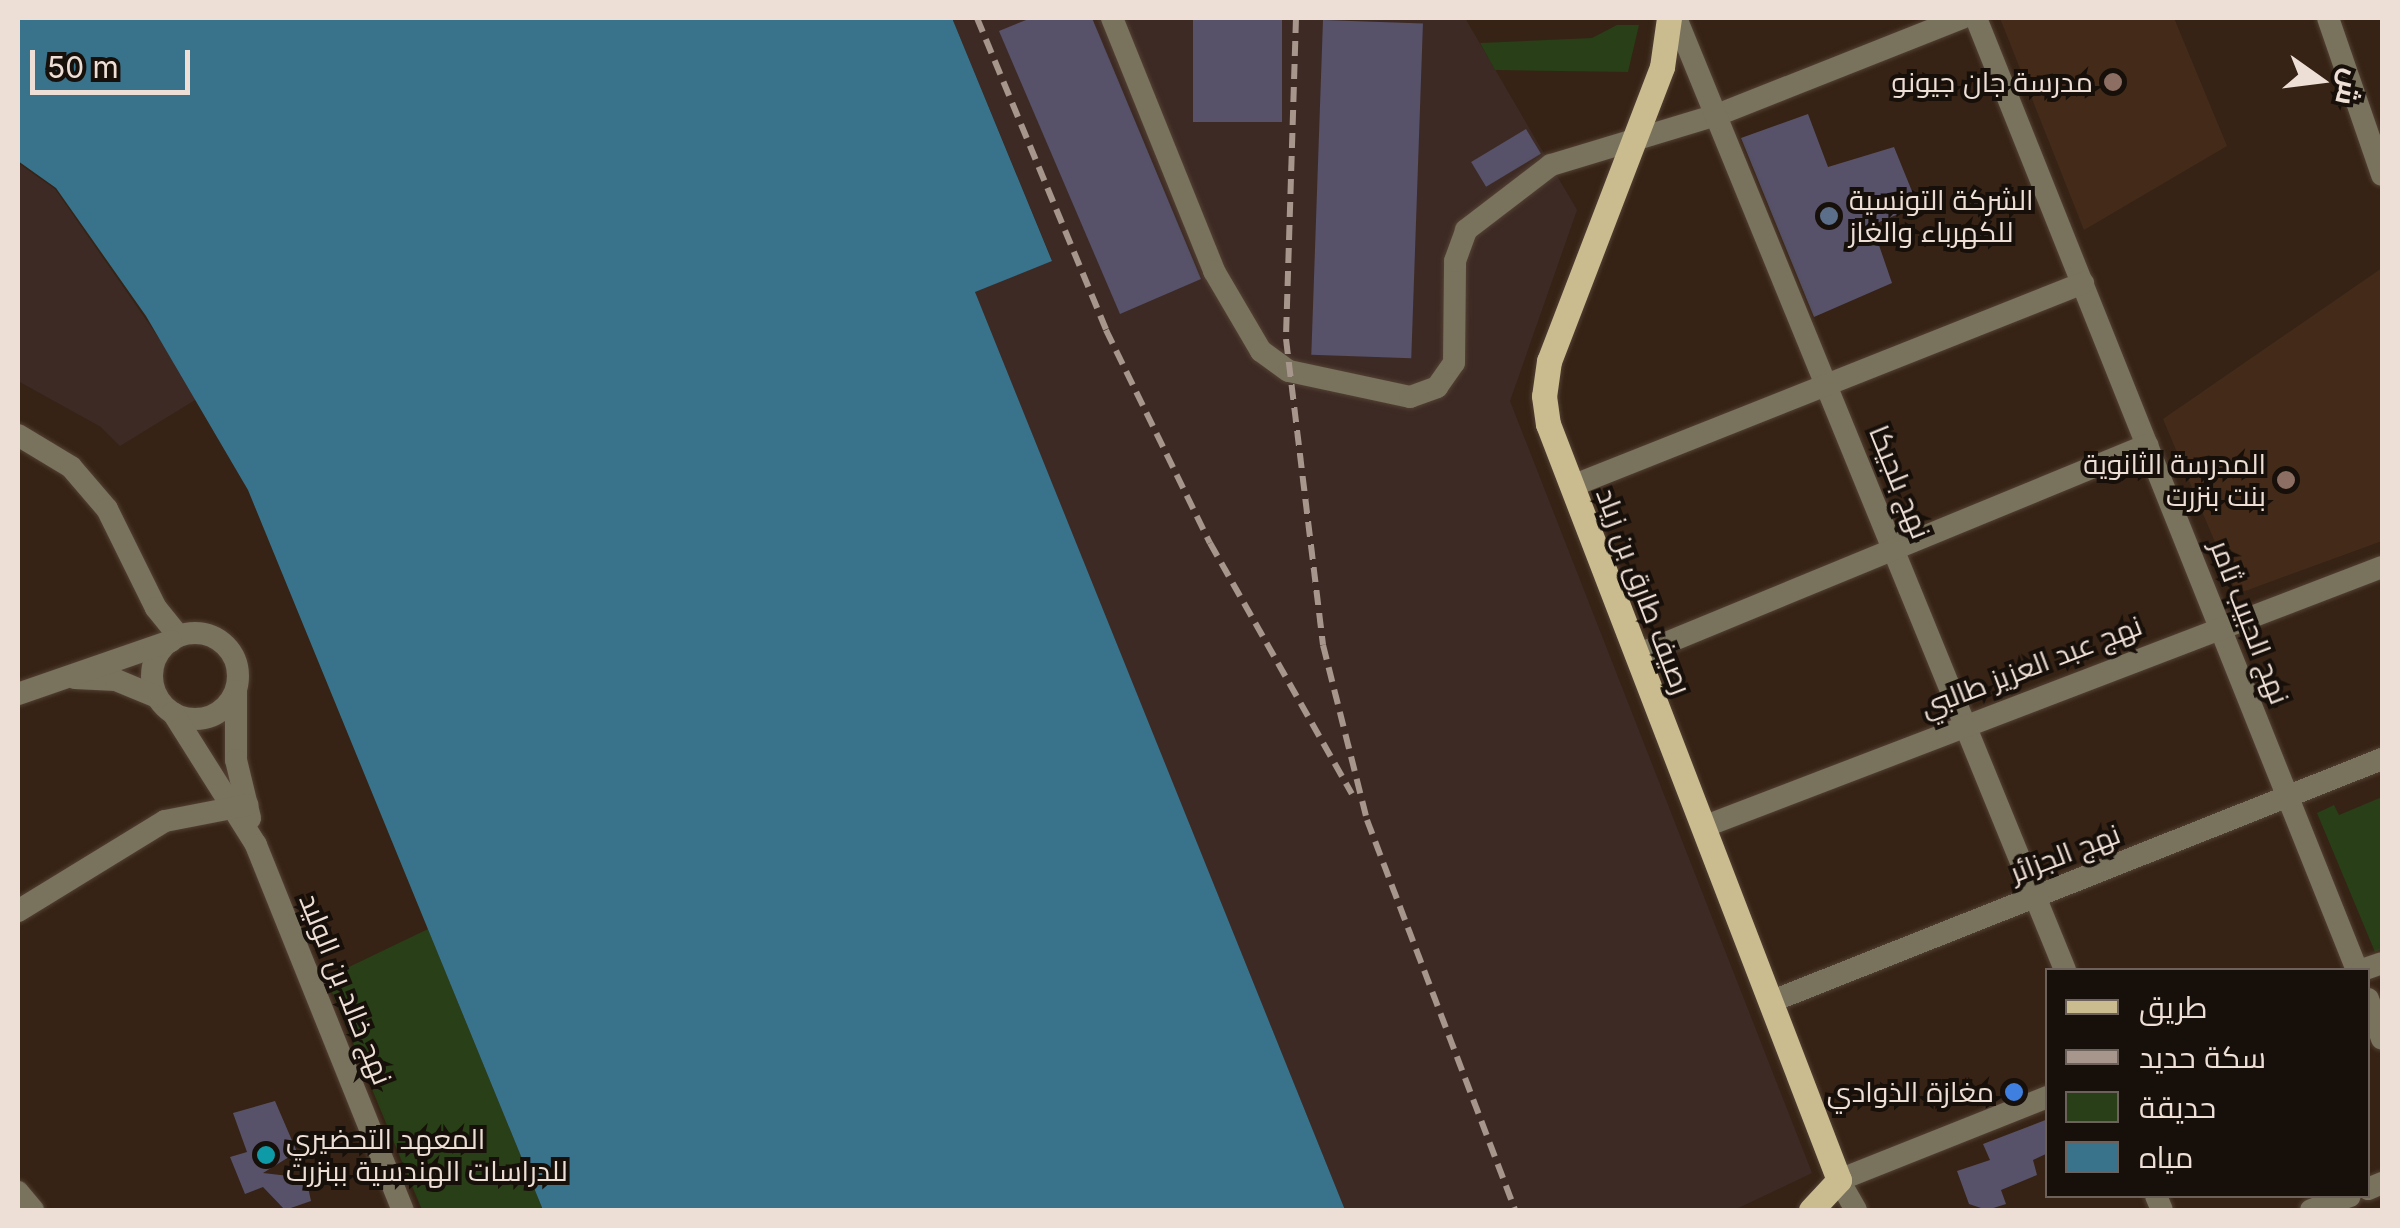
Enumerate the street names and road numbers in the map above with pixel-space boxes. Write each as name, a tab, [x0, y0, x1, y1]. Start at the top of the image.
street label: نهج بلجيكا	[1862, 420, 1938, 544]
street label: رصيف طارق بن زياد	[1589, 483, 1699, 699]
street label: نهج الحبيب ثامر	[2203, 535, 2297, 709]
street label: نهج عبد العزيز طالبي	[1916, 608, 2146, 724]
street label: نهج الجزائر	[2005, 817, 2125, 889]
street label: نهج خالد بن الوليد	[292, 889, 400, 1089]

